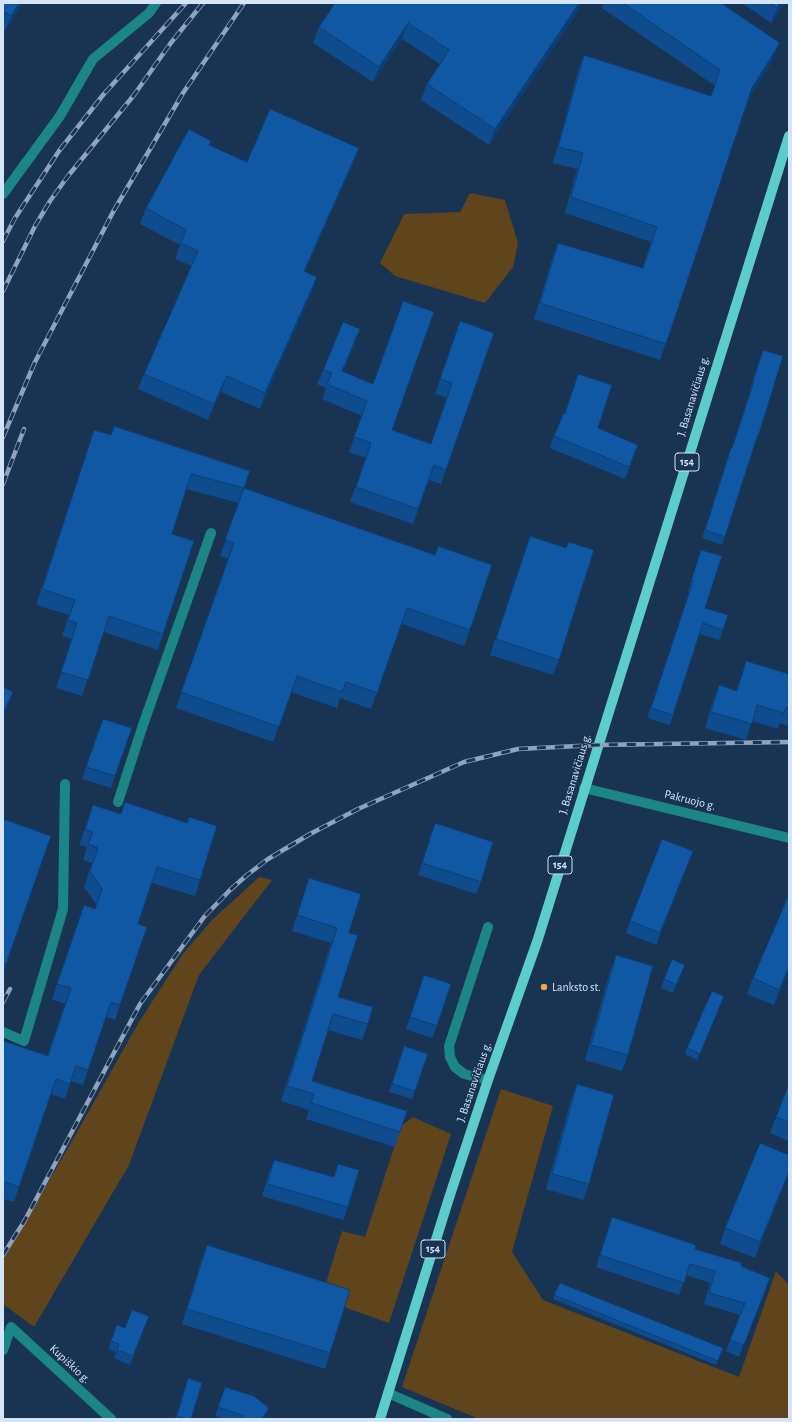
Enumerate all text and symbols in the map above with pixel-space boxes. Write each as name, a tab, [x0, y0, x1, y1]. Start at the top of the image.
street label: J. Basanavičiaus g.	[674, 354, 712, 438]
road number: 154	[675, 453, 699, 471]
street label: J. Basanavičiaus g.	[556, 732, 594, 816]
street label: Pakruojo g.	[663, 787, 717, 813]
road number: 154	[548, 856, 572, 874]
place label: Lanksto st.	[552, 980, 601, 994]
marker: Lanksto st.	[539, 982, 549, 992]
street label: J. Basanavičiaus g.	[454, 1040, 494, 1124]
road number: 154	[421, 1240, 445, 1258]
street label: Kupiškio g.	[47, 1341, 93, 1387]

